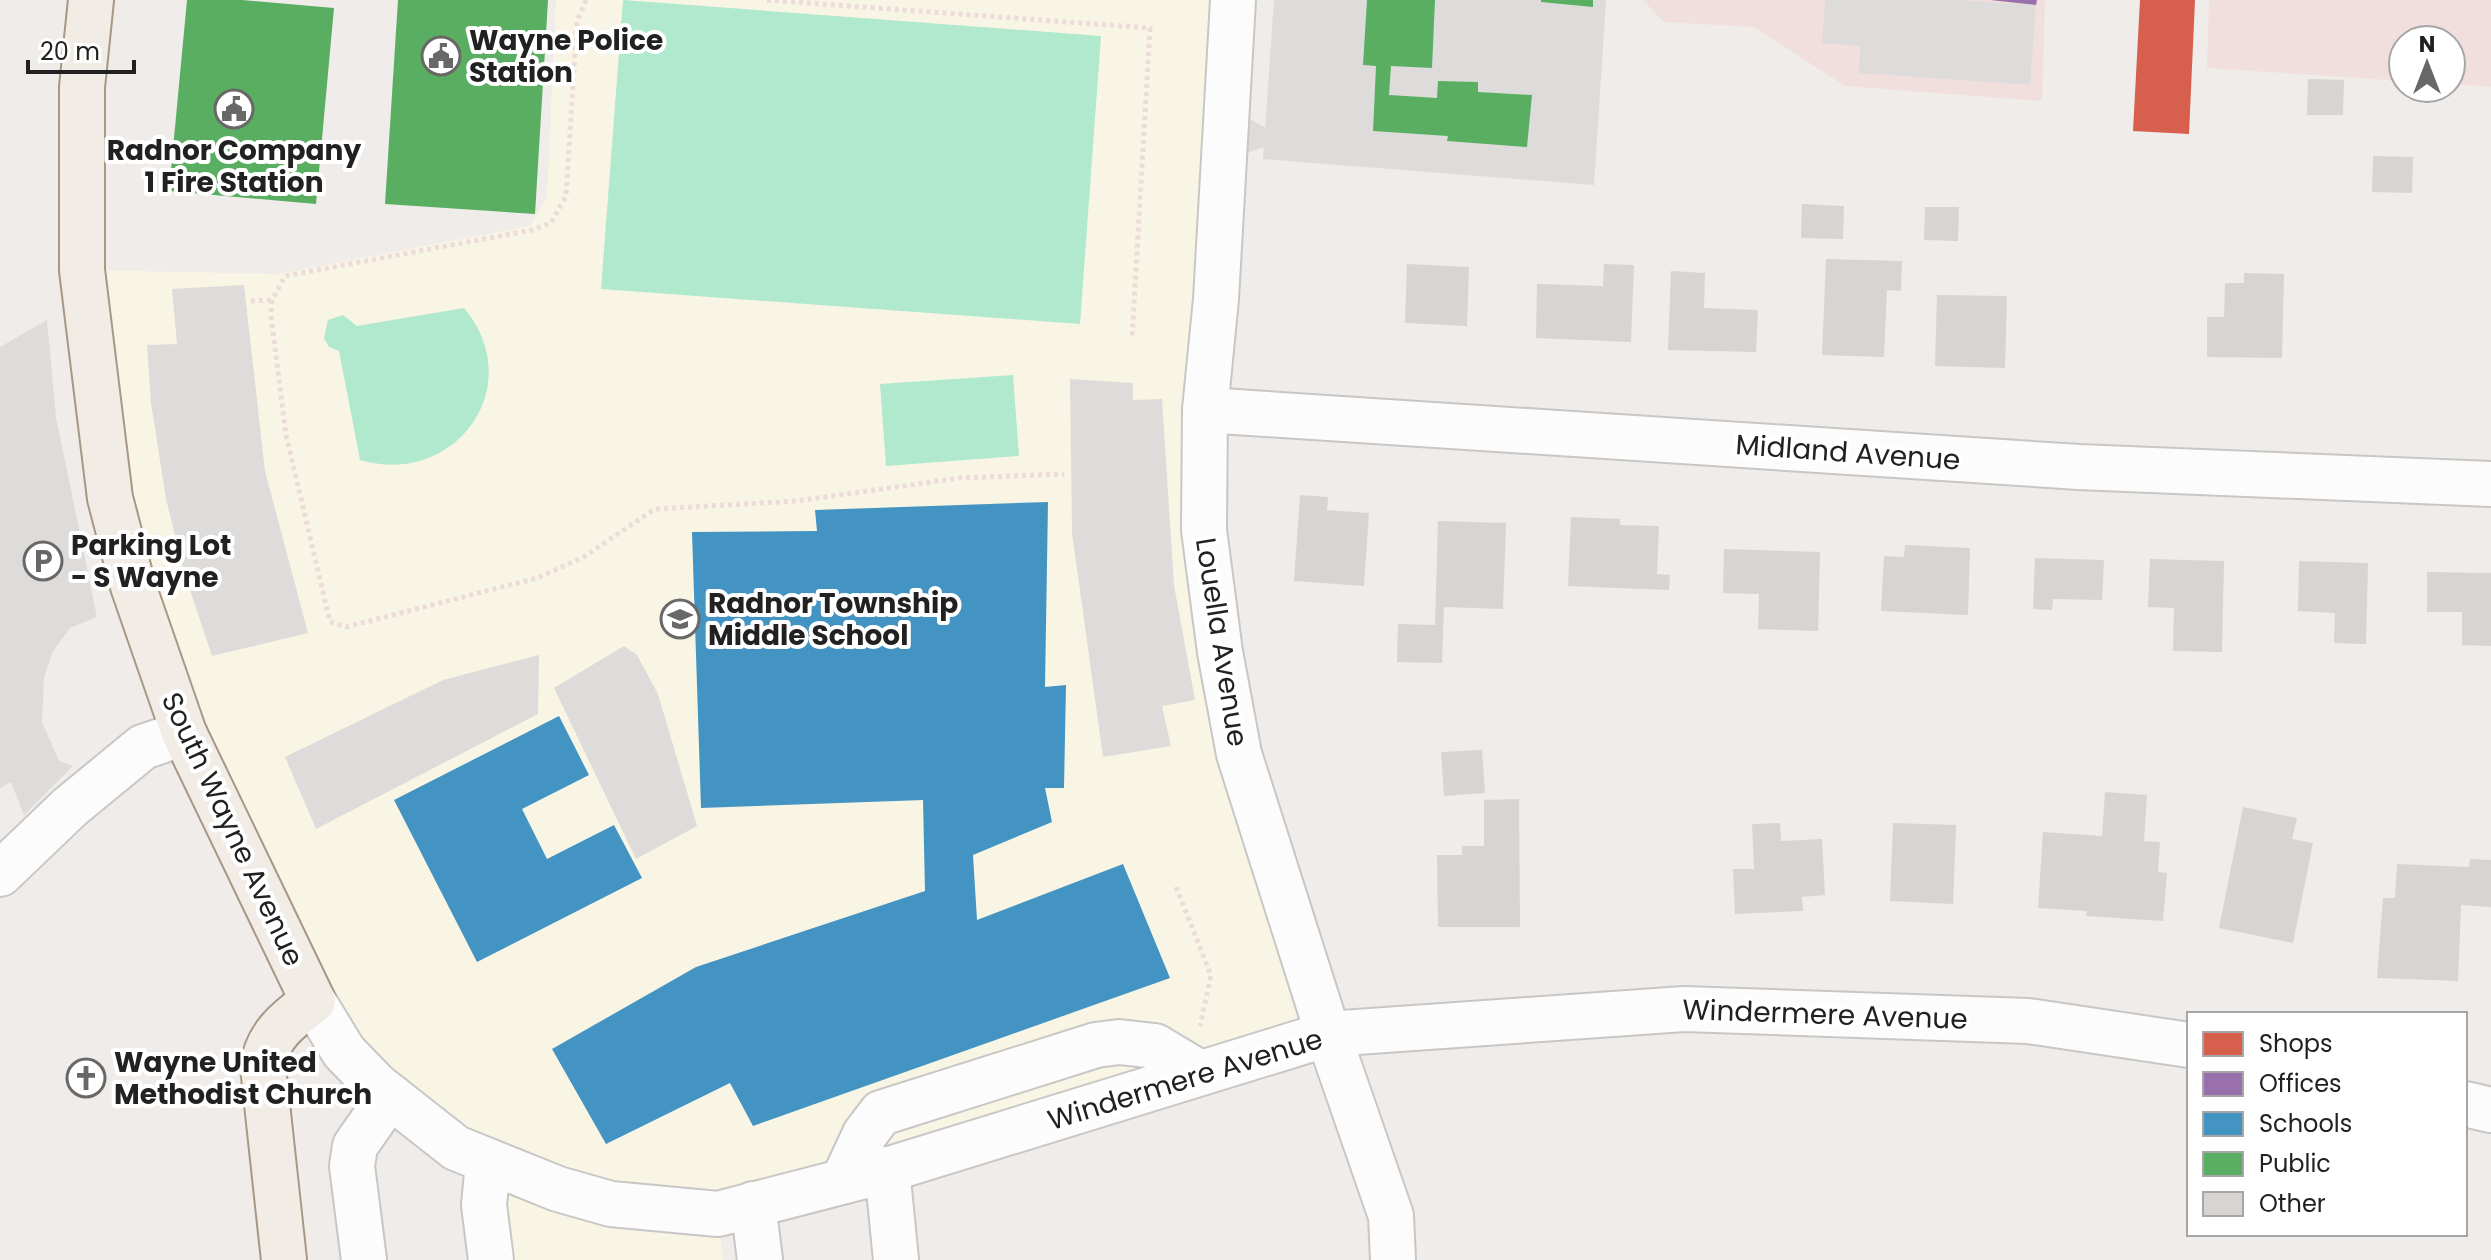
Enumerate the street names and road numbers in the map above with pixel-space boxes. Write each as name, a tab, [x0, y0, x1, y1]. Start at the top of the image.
street label: Midland Avenue	[1734, 425, 1962, 480]
street label: Louella Avenue	[1186, 535, 1257, 749]
street label: South Wayne Avenue	[152, 686, 313, 972]
street label: Windermere Avenue	[1682, 990, 1968, 1039]
street label: Windermere Avenue	[1043, 1019, 1327, 1140]

